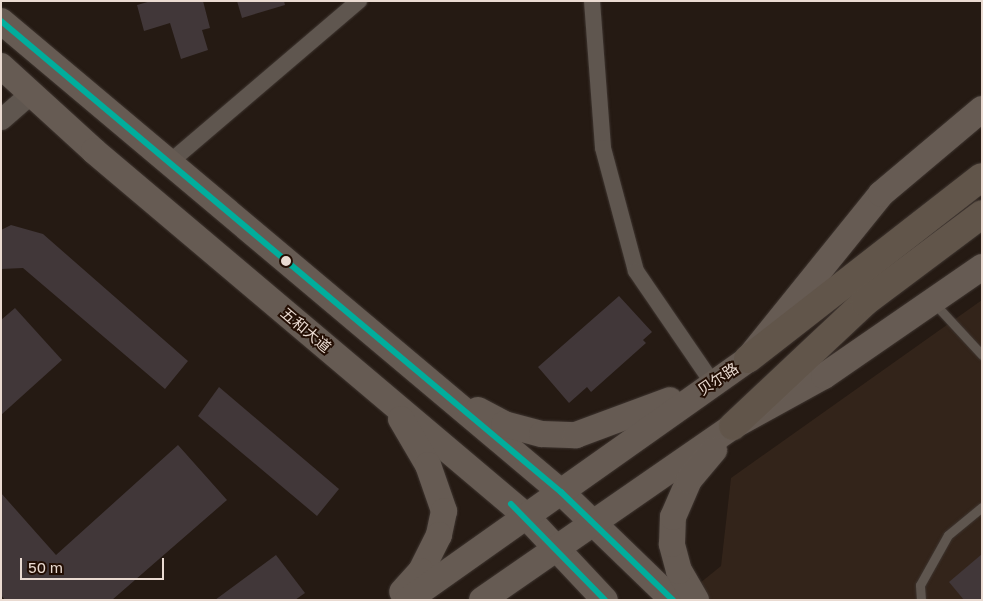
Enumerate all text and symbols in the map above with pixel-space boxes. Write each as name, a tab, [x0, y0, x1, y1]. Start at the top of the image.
unlabelled marker	[281, 256, 291, 266]
street label: 五和大道	[277, 304, 335, 356]
street label: 贝尔路	[694, 359, 742, 399]
scale bar	[22, 548, 166, 580]
text: 50 m	[28, 558, 63, 576]

